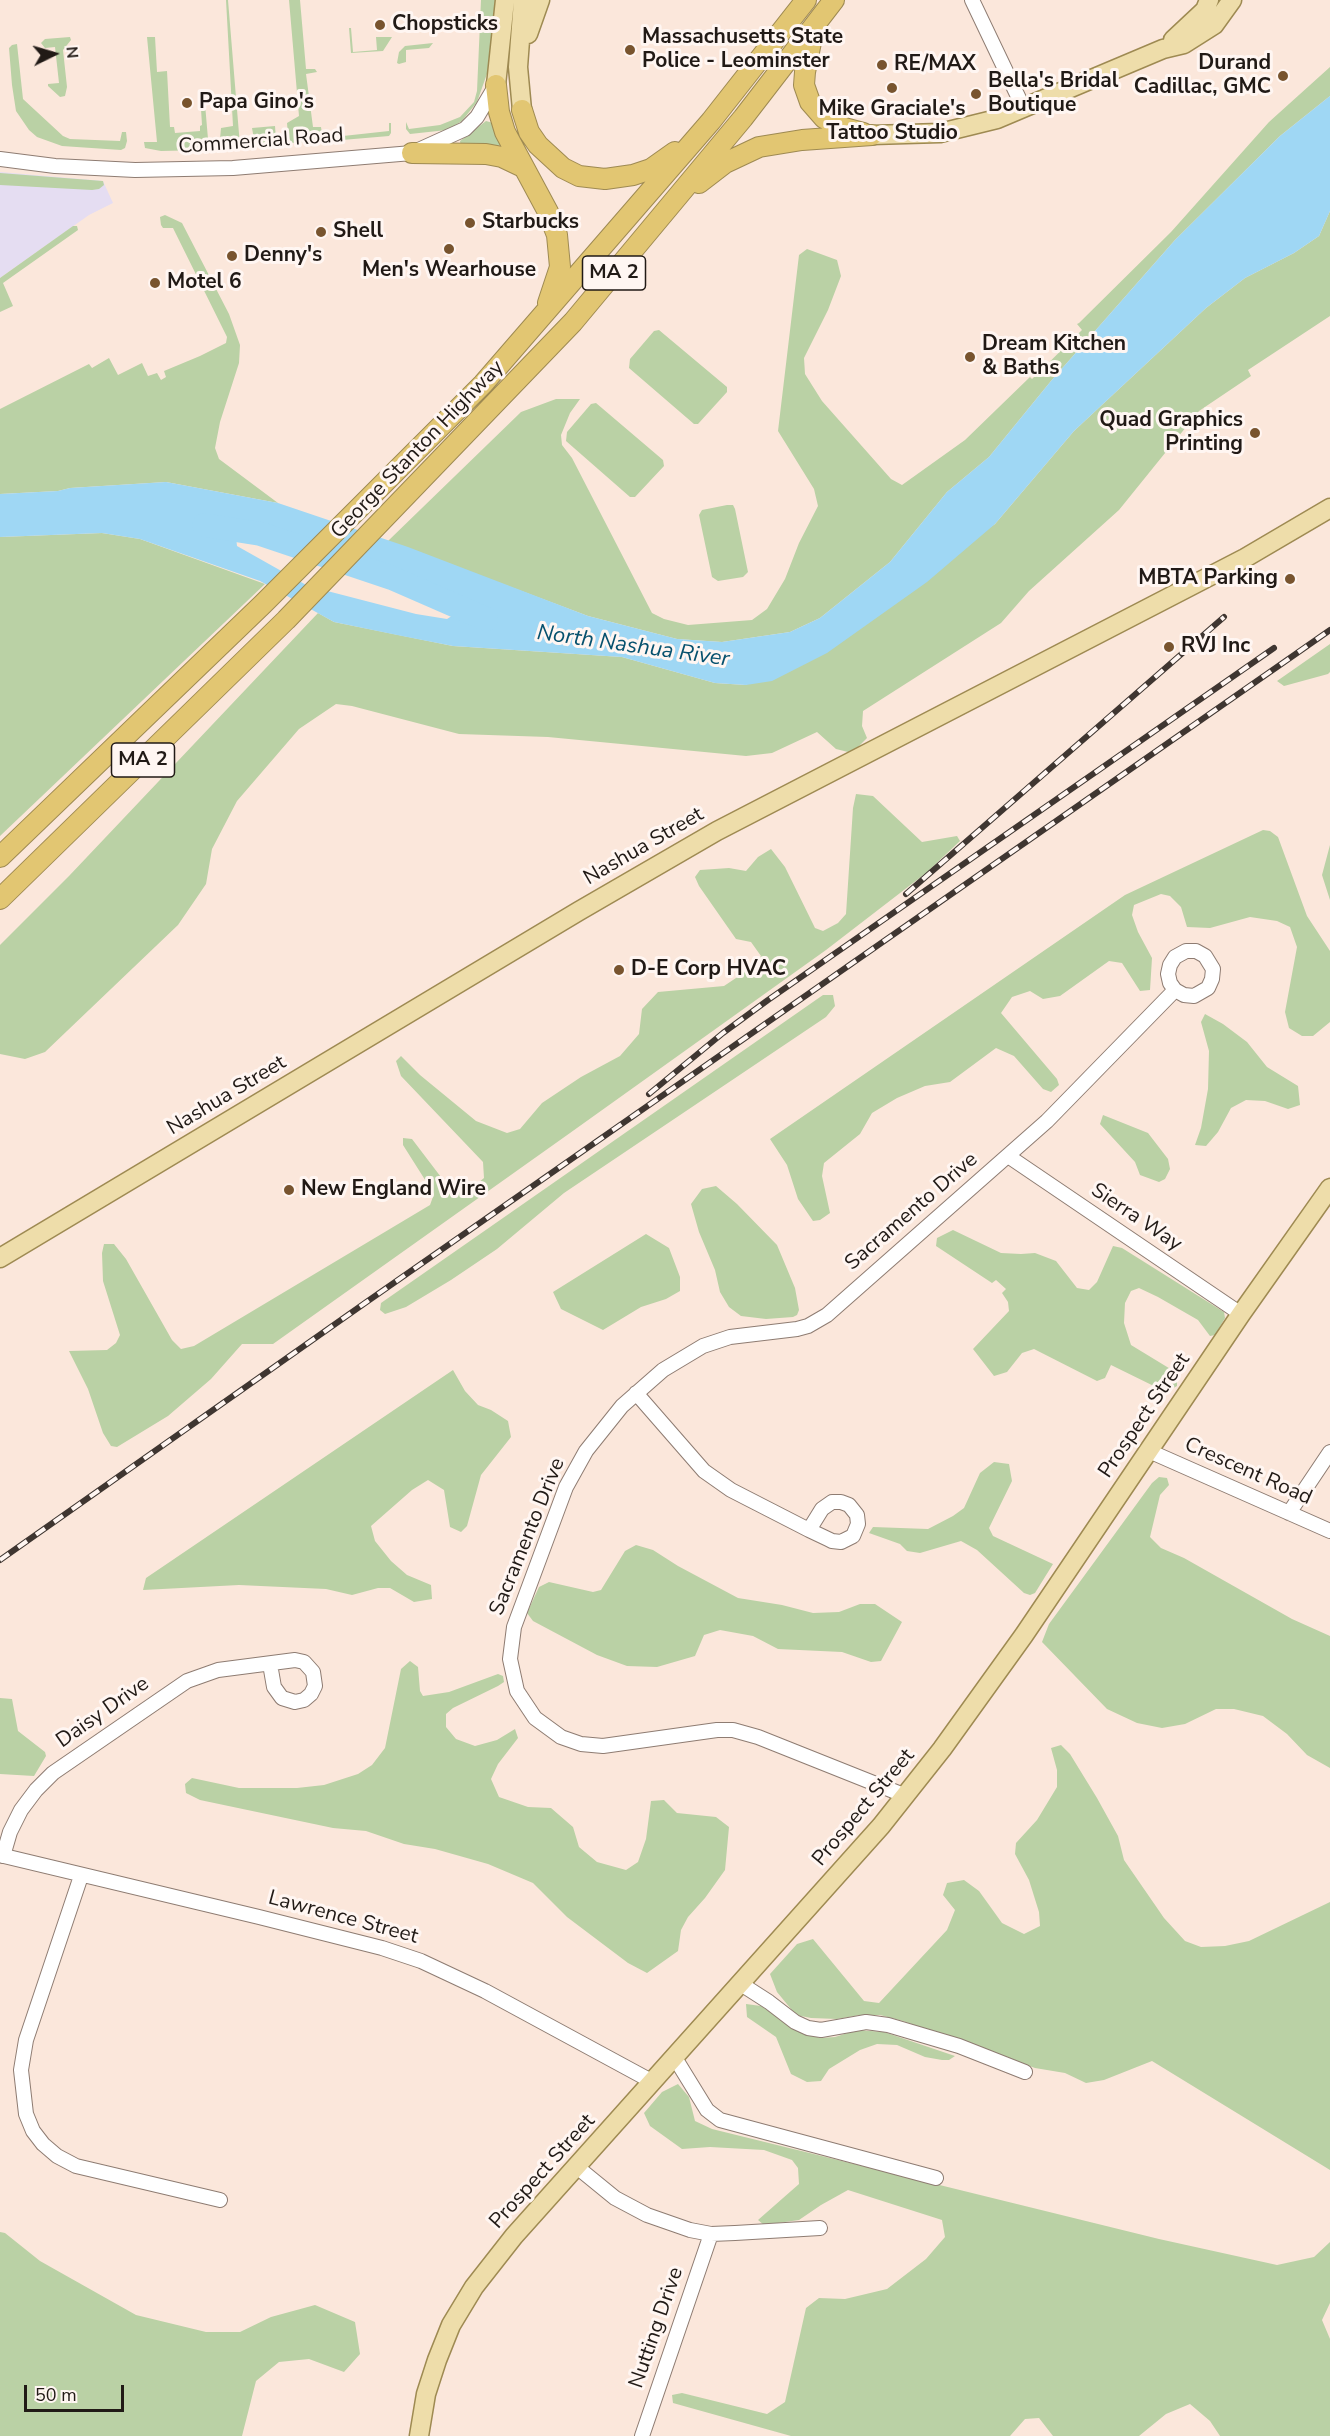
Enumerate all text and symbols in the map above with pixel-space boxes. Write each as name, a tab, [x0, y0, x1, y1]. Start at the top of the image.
place label: Chopsticks	[392, 12, 498, 38]
marker: Chopsticks	[373, 18, 387, 32]
north arrow	[24, 24, 84, 84]
place label: Massachusetts State Police - Leominster	[642, 25, 843, 75]
marker: Massachusetts State Police - Leominster	[623, 43, 637, 57]
text: N	[60, 46, 83, 59]
place label: Durand Cadillac, GMC	[1134, 51, 1271, 101]
place label: RE/MAX	[894, 52, 976, 78]
marker: RE/MAX	[875, 58, 889, 72]
place label: Bella's Bridal Boutique	[988, 69, 1119, 119]
marker: Durand Cadillac, GMC	[1276, 69, 1290, 83]
marker: Mike Graciale's Tattoo Studio	[885, 81, 899, 95]
marker: Bella's Bridal Boutique	[969, 87, 983, 101]
place label: Papa Gino's	[199, 90, 314, 116]
marker: Papa Gino's	[180, 96, 194, 110]
place label: Mike Graciale's Tattoo Studio	[819, 97, 965, 147]
street label: Commercial Road	[177, 124, 345, 160]
place label: Starbucks	[482, 210, 579, 236]
marker: Starbucks	[463, 216, 477, 230]
place label: Shell	[333, 219, 383, 245]
marker: Shell	[314, 225, 328, 239]
marker: Men's Wearhouse	[442, 242, 456, 256]
place label: Denny's	[244, 243, 322, 269]
marker: Denny's	[225, 249, 239, 263]
road number: MA 2	[582, 256, 646, 290]
place label: Men's Wearhouse	[362, 258, 536, 284]
place label: Motel 6	[167, 270, 242, 296]
marker: Motel 6	[148, 276, 162, 290]
place label: Dream Kitchen & Baths	[982, 332, 1126, 382]
marker: Dream Kitchen & Baths	[963, 350, 977, 364]
street label: George Stanton Highway	[326, 356, 510, 544]
place label: Quad Graphics Printing	[1099, 408, 1243, 458]
marker: Quad Graphics Printing	[1248, 426, 1262, 440]
place label: MBTA Parking	[1138, 566, 1278, 592]
marker: MBTA Parking	[1283, 572, 1297, 586]
water label: North Nashua River	[535, 620, 731, 674]
place label: RVJ Inc	[1181, 634, 1250, 660]
marker: RVJ Inc	[1162, 640, 1176, 654]
road number: MA 2	[112, 743, 174, 777]
street label: Nashua Street	[580, 803, 708, 891]
place label: D-E Corp HVAC	[631, 957, 786, 983]
marker: D-E Corp HVAC	[612, 963, 626, 977]
street label: Nashua Street	[163, 1051, 291, 1141]
street label: Sacramento Drive	[841, 1148, 983, 1276]
place label: New England Wire	[301, 1177, 486, 1203]
street label: Sierra Way	[1086, 1178, 1186, 1258]
marker: New England Wire	[282, 1183, 296, 1197]
street label: Prospect Street	[1094, 1349, 1196, 1483]
street label: Crescent Road	[1180, 1433, 1316, 1511]
street label: Sacramento Drive	[485, 1455, 571, 1619]
street label: Daisy Drive	[52, 1672, 154, 1754]
street label: Prospect Street	[808, 1744, 920, 1872]
street label: Lawrence Street	[265, 1886, 421, 1950]
street label: Prospect Street	[485, 2110, 601, 2234]
street label: Nutting Drive	[625, 2264, 689, 2392]
scale bar	[27, 2373, 128, 2411]
text: 50 m	[35, 2383, 77, 2407]

